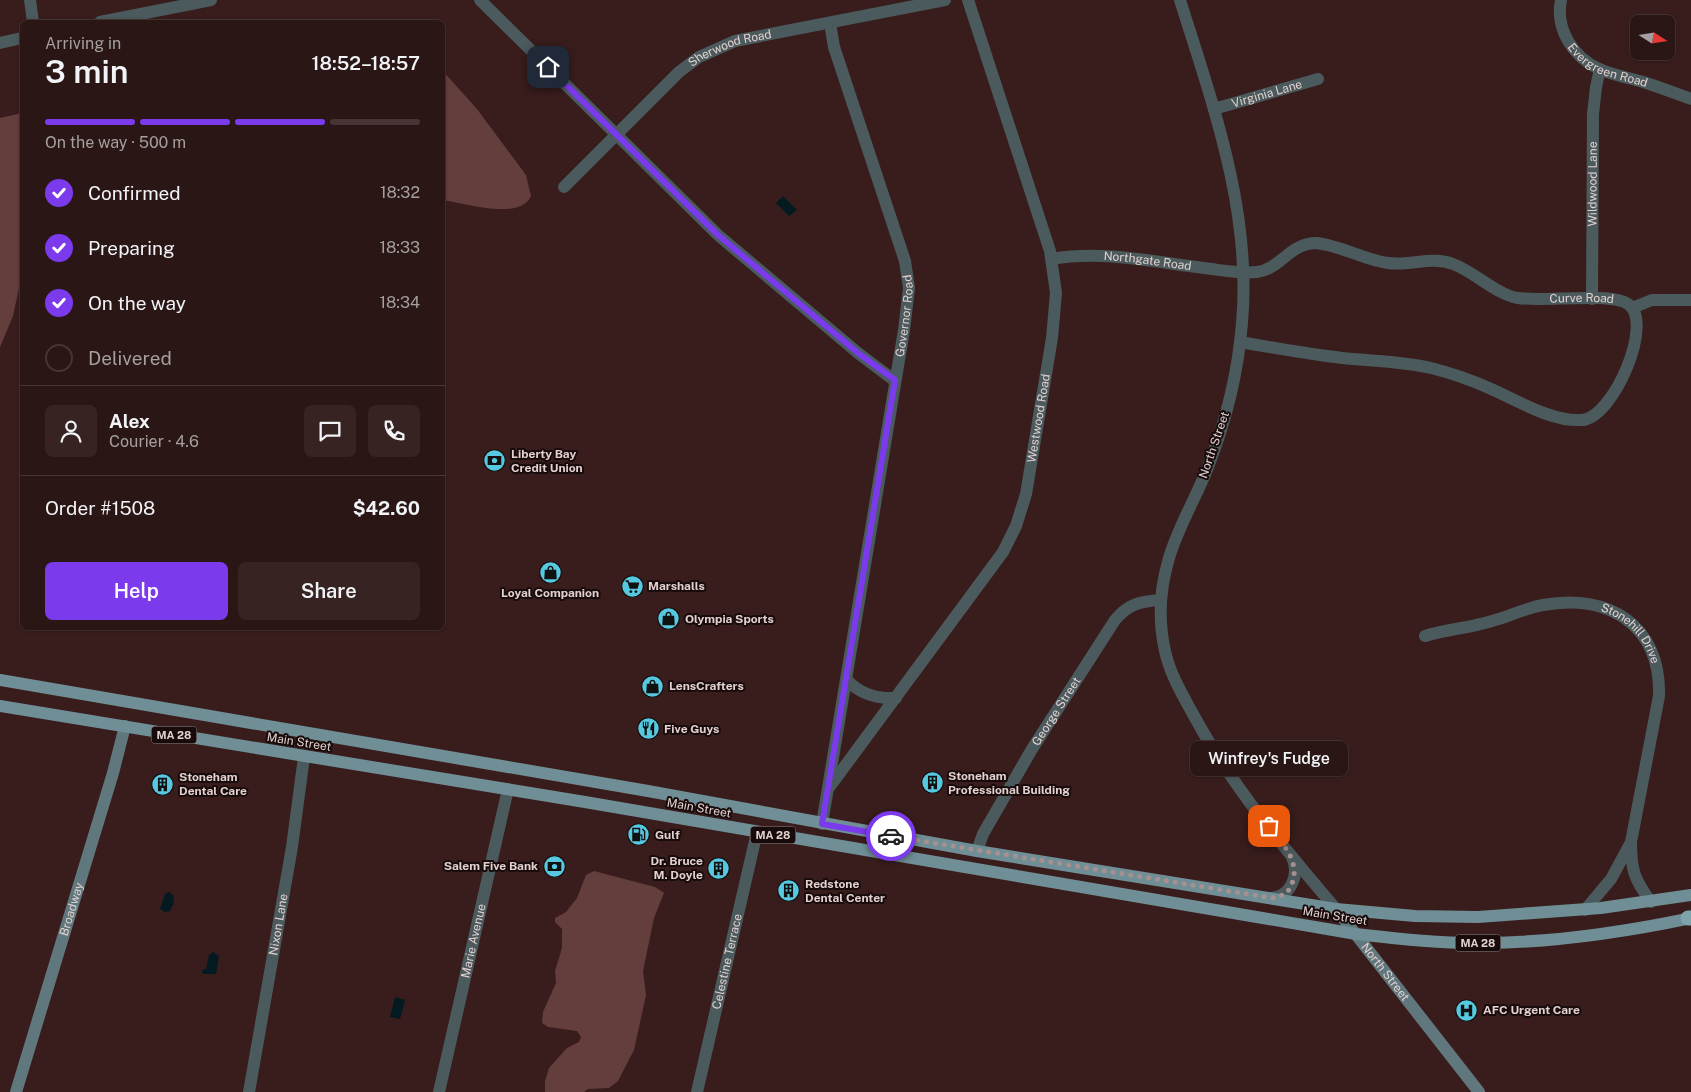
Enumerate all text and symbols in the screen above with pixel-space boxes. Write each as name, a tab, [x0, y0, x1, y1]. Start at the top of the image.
north arrow	[1630, 15, 1675, 60]
map controls	[1630, 15, 1675, 60]
street label: Sherwood Road	[685, 27, 773, 70]
text: Arriving in	[45, 34, 121, 53]
street label: Evergreen Road	[1565, 40, 1649, 90]
pin	[527, 46, 569, 88]
text: 18:52–18:57	[311, 52, 420, 74]
text: 3 min	[45, 53, 129, 90]
icon: home	[534, 53, 562, 81]
street label: Virginia Lane	[1230, 77, 1304, 111]
text: On the way · 500 m	[45, 133, 186, 152]
street label: Wildwood Lane	[1585, 141, 1600, 227]
icon: check	[45, 179, 73, 207]
text: Confirmed	[88, 182, 181, 204]
text: 18:32	[380, 183, 420, 202]
icon: check	[45, 234, 73, 262]
text: Preparing	[88, 237, 175, 259]
text: 18:33	[379, 238, 420, 257]
street label: Northgate Road	[1103, 249, 1192, 273]
street label: Governor Road	[893, 274, 916, 358]
icon: check	[45, 289, 73, 317]
street label: Curve Road	[1549, 291, 1615, 306]
text: On the way	[88, 292, 186, 314]
text: 18:34	[379, 293, 420, 312]
text: Delivered	[88, 347, 172, 369]
street label: Westwood Road	[1024, 373, 1053, 464]
button: person	[45, 405, 97, 457]
button: chat	[304, 405, 356, 457]
button: phone	[368, 405, 420, 457]
street label: North Street	[1196, 409, 1232, 480]
text: Alex	[109, 410, 150, 432]
text: Courier · 4.6	[109, 432, 199, 451]
place label: Liberty Bay Credit Union	[511, 447, 583, 475]
bank icon: Liberty Bay Credit Union	[483, 449, 507, 473]
text: Order #1508	[45, 497, 155, 519]
text: $42.60	[353, 497, 420, 519]
shop icon: Loyal Companion	[538, 560, 562, 584]
button: Help	[45, 562, 228, 620]
button: Share	[238, 562, 420, 620]
supermarket icon: Marshalls	[620, 574, 644, 598]
place label: Marshalls	[648, 579, 705, 593]
place label: Loyal Companion	[501, 586, 599, 600]
street label: Stonehill Drive	[1599, 600, 1662, 665]
shop icon: Olympia Sports	[657, 607, 681, 631]
place label: Olympia Sports	[685, 612, 774, 626]
shop icon: LensCrafters	[641, 674, 665, 698]
street label: George Street	[1029, 674, 1084, 748]
place label: LensCrafters	[669, 679, 744, 693]
restaurant icon: Five Guys	[636, 717, 660, 741]
place label: Five Guys	[664, 722, 719, 736]
road number: MA 28	[152, 726, 196, 744]
street label: Main Street	[266, 730, 333, 754]
callout: Winfrey's Fudge	[1190, 741, 1348, 776]
text: Winfrey's Fudge	[1208, 749, 1330, 768]
place label: Stoneham Professional Building	[948, 769, 1070, 797]
place label: Stoneham Dental Care	[179, 770, 247, 798]
building icon: Stoneham Professional Building	[920, 771, 944, 795]
building icon: Stoneham Dental Care	[151, 772, 175, 796]
street label: Main Street	[666, 795, 733, 821]
pin	[1248, 805, 1290, 847]
courier	[866, 811, 916, 861]
icon: bag	[1255, 812, 1283, 840]
icon: car	[877, 822, 905, 850]
fuel station icon: Gulf	[627, 823, 651, 847]
road number: MA 28	[750, 826, 796, 844]
place label: Gulf	[655, 828, 680, 842]
bank icon: Salem Five Bank	[542, 854, 566, 878]
place label: Dr. Bruce M. Doyle	[650, 854, 703, 882]
building icon: Dr. Bruce M. Doyle	[707, 856, 731, 880]
place label: Salem Five Bank	[444, 859, 538, 873]
place label: Redstone Dental Center	[805, 877, 885, 905]
building icon: Redstone Dental Center	[777, 879, 801, 903]
street label: Broadway	[57, 880, 86, 938]
street label: Nixon Lane	[266, 892, 291, 956]
street label: Marie Avenue	[458, 902, 489, 979]
street label: Main Street	[1302, 904, 1369, 928]
street label: Celestine Terrace	[709, 912, 745, 1011]
road number: MA 28	[1456, 934, 1500, 951]
street label: North Street	[1358, 940, 1413, 1004]
hospital icon: AFC Urgent Care	[1455, 998, 1479, 1022]
place label: AFC Urgent Care	[1483, 1003, 1580, 1017]

